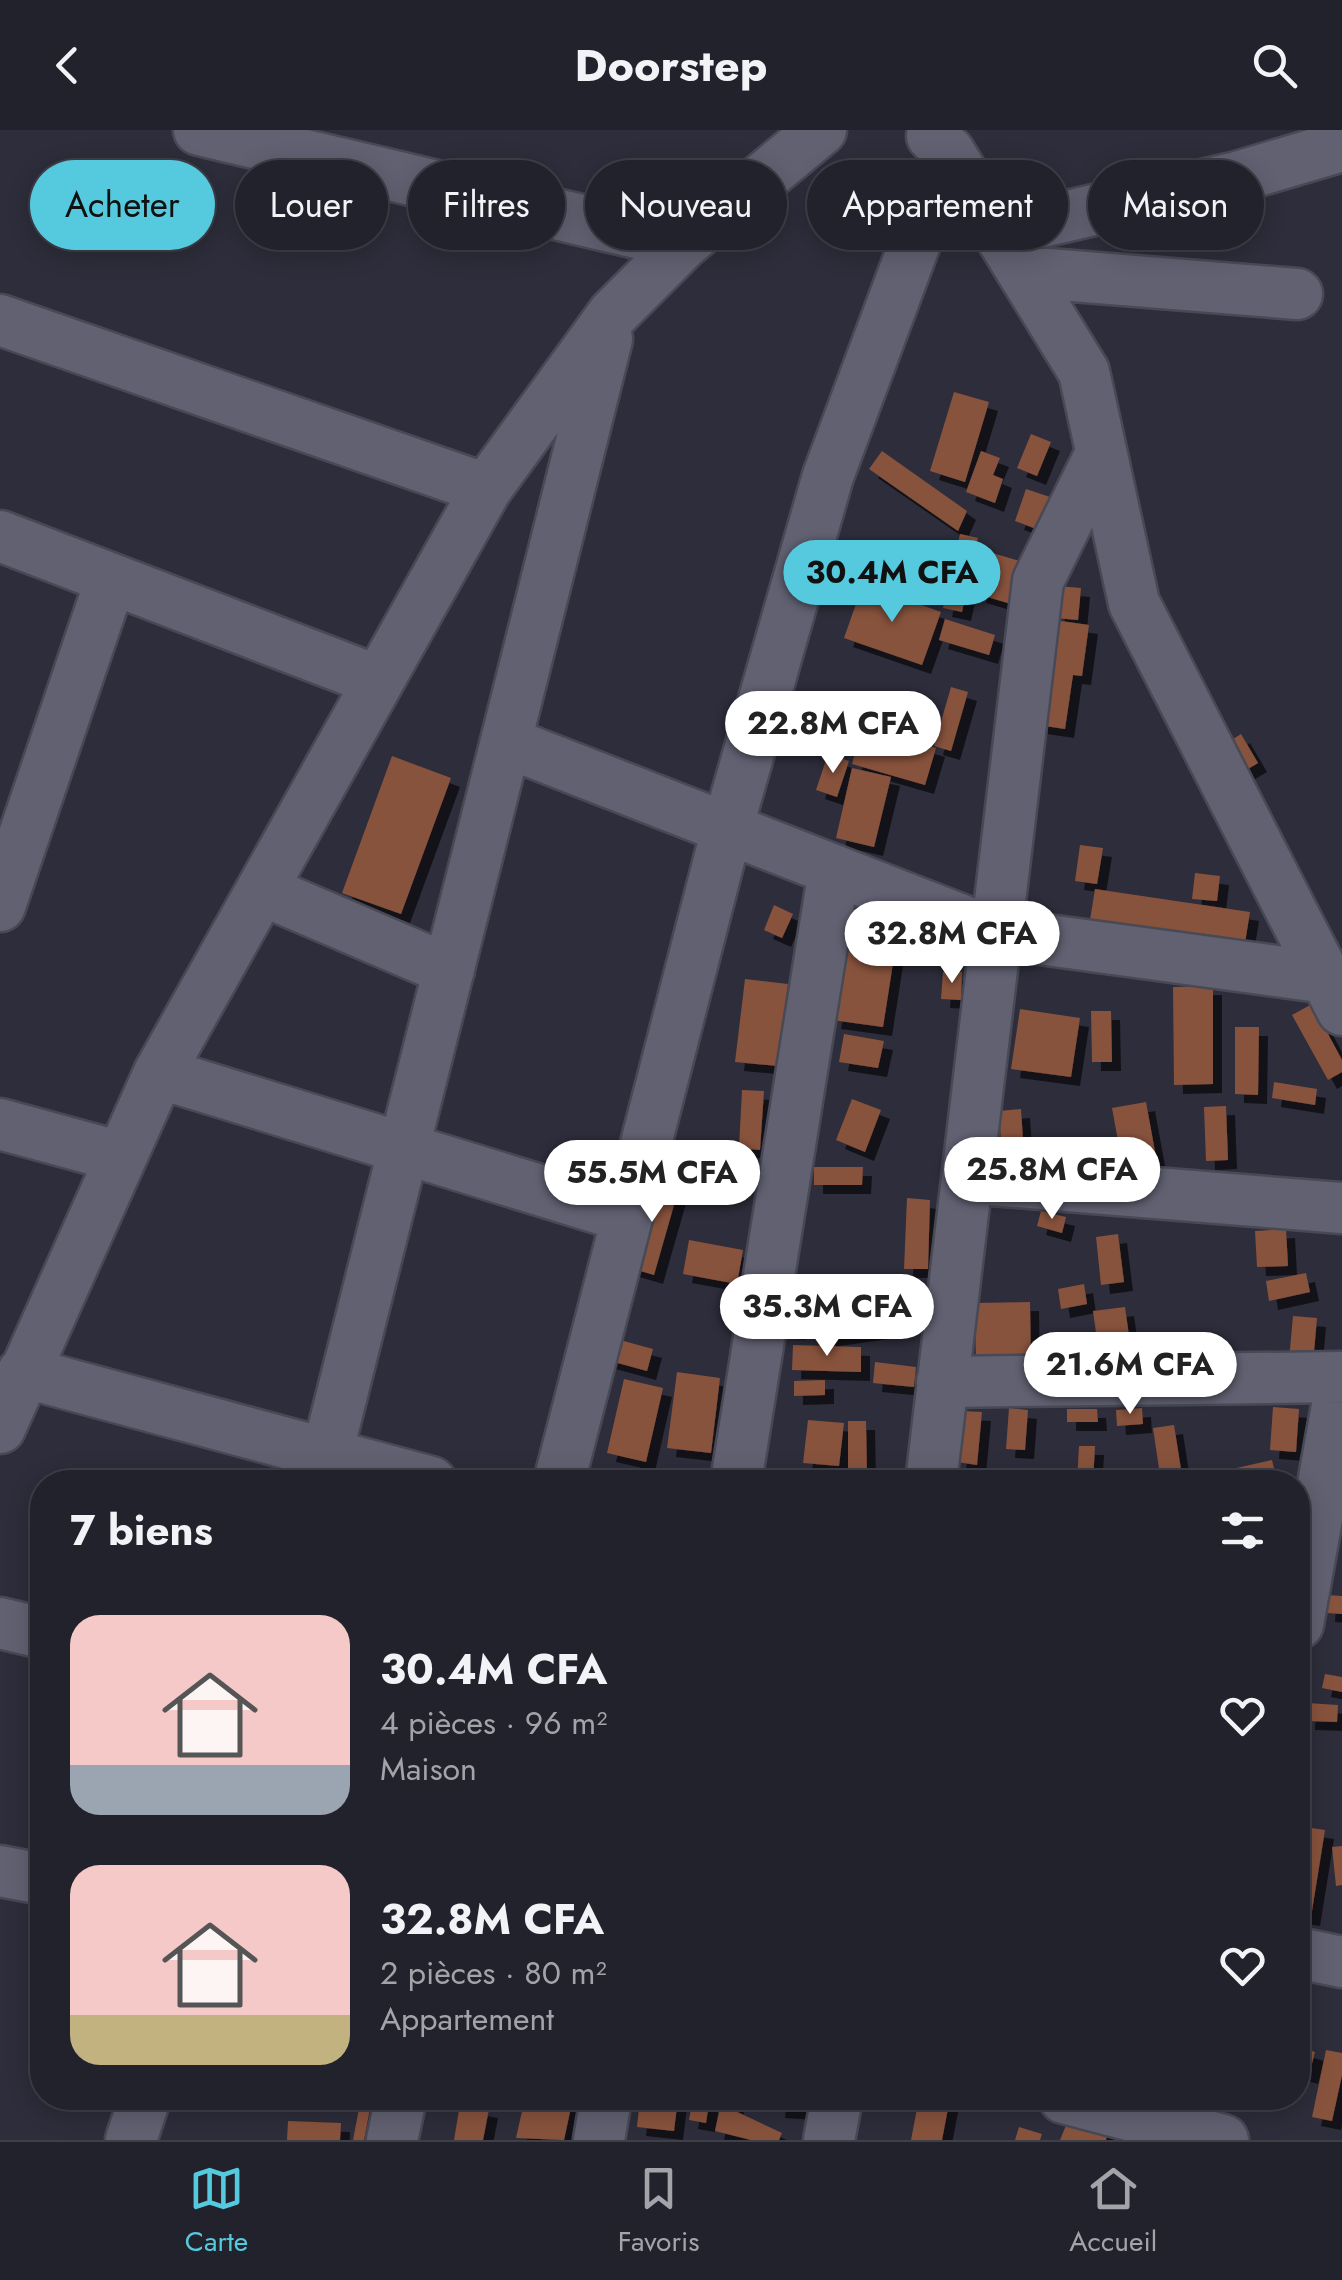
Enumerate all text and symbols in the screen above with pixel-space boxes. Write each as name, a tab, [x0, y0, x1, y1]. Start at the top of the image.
text: Doorstep	[575, 33, 767, 98]
icon: back	[40, 38, 95, 93]
icon: search	[1247, 38, 1302, 93]
chip: Acheter	[30, 160, 215, 250]
chip: Louer	[235, 160, 388, 250]
chip: Filtres	[408, 160, 565, 250]
chip: Nouveau	[585, 160, 787, 250]
chip: Appartement	[807, 160, 1068, 250]
chip: Maison	[1088, 160, 1264, 250]
pin: 30.4M CFA	[778, 540, 1006, 625]
text: 30.4M CFA	[805, 549, 979, 595]
pin: 22.8M CFA	[719, 691, 947, 776]
text: 22.8M CFA	[747, 700, 919, 746]
pin: 32.8M CFA	[838, 901, 1066, 986]
text: 32.8M CFA	[867, 910, 1037, 956]
pin: 25.8M CFA	[938, 1137, 1166, 1222]
pin: 55.5M CFA	[538, 1140, 766, 1225]
text: 25.8M CFA	[966, 1146, 1138, 1192]
text: 55.5M CFA	[566, 1149, 738, 1195]
pin: 35.3M CFA	[713, 1274, 941, 1359]
text: 35.3M CFA	[742, 1283, 912, 1329]
pin: 21.6M CFA	[1016, 1332, 1244, 1417]
text: 21.6M CFA	[1046, 1341, 1214, 1387]
text: 7 biens	[70, 1500, 213, 1561]
icon: filters	[1215, 1503, 1270, 1558]
text: 30.4M CFA	[380, 1639, 607, 1700]
icon: home	[150, 1655, 270, 1775]
icon: heart	[1215, 1688, 1270, 1743]
text: 4 pièces · 96 m²	[380, 1700, 607, 1746]
text: Maison	[380, 1746, 477, 1792]
text: 32.8M CFA	[380, 1889, 604, 1950]
icon: home	[150, 1905, 270, 2025]
icon: heart	[1215, 1938, 1270, 1993]
text: 2 pièces · 80 m²	[380, 1950, 607, 1996]
text: Appartement	[380, 1996, 554, 2042]
tab: Carte	[185, 2161, 248, 2262]
tab: Favoris	[618, 2161, 700, 2262]
tab: Accueil	[1069, 2161, 1157, 2262]

